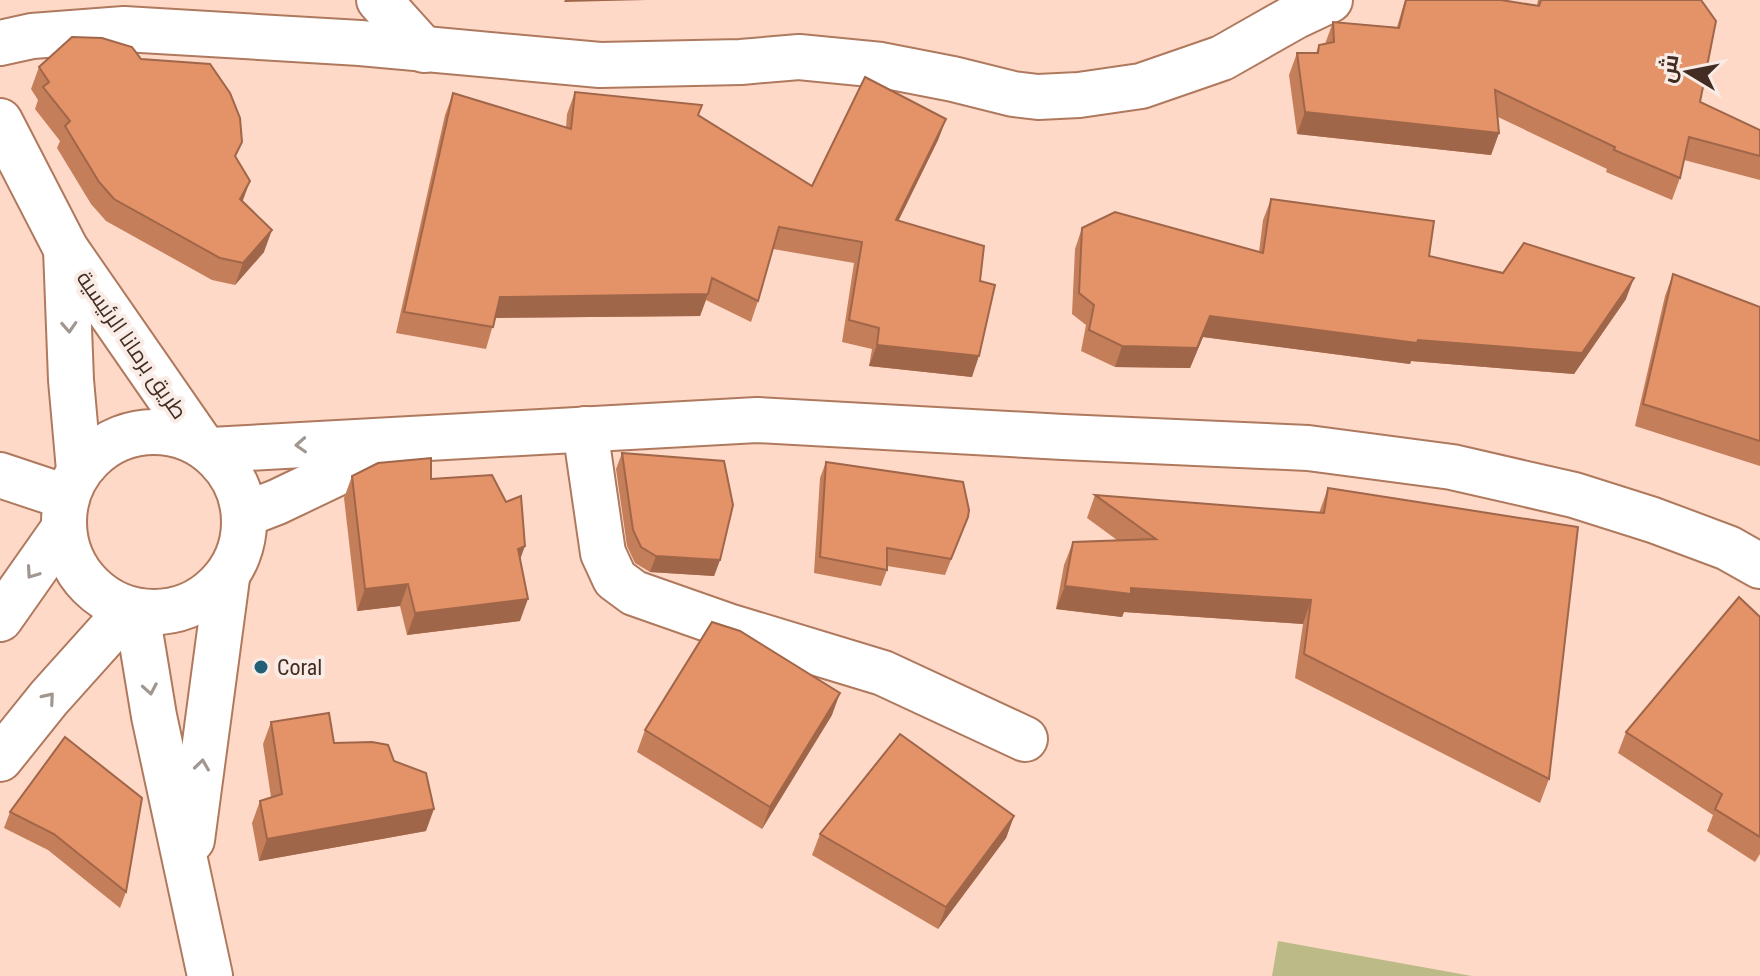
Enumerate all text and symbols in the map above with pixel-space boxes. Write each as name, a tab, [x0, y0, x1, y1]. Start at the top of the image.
north arrow	[1648, 32, 1728, 112]
text: ش	[1654, 53, 1685, 85]
street label: طريق برمانا الرئيسية	[71, 266, 192, 424]
one-way arrow	[60, 321, 77, 334]
one-way arrow	[294, 437, 307, 454]
one-way arrow	[27, 565, 42, 579]
place label: Coral	[277, 655, 322, 680]
marker: Coral	[252, 658, 270, 676]
one-way arrow	[141, 683, 158, 696]
one-way arrow	[39, 692, 54, 707]
one-way arrow	[193, 758, 210, 772]

